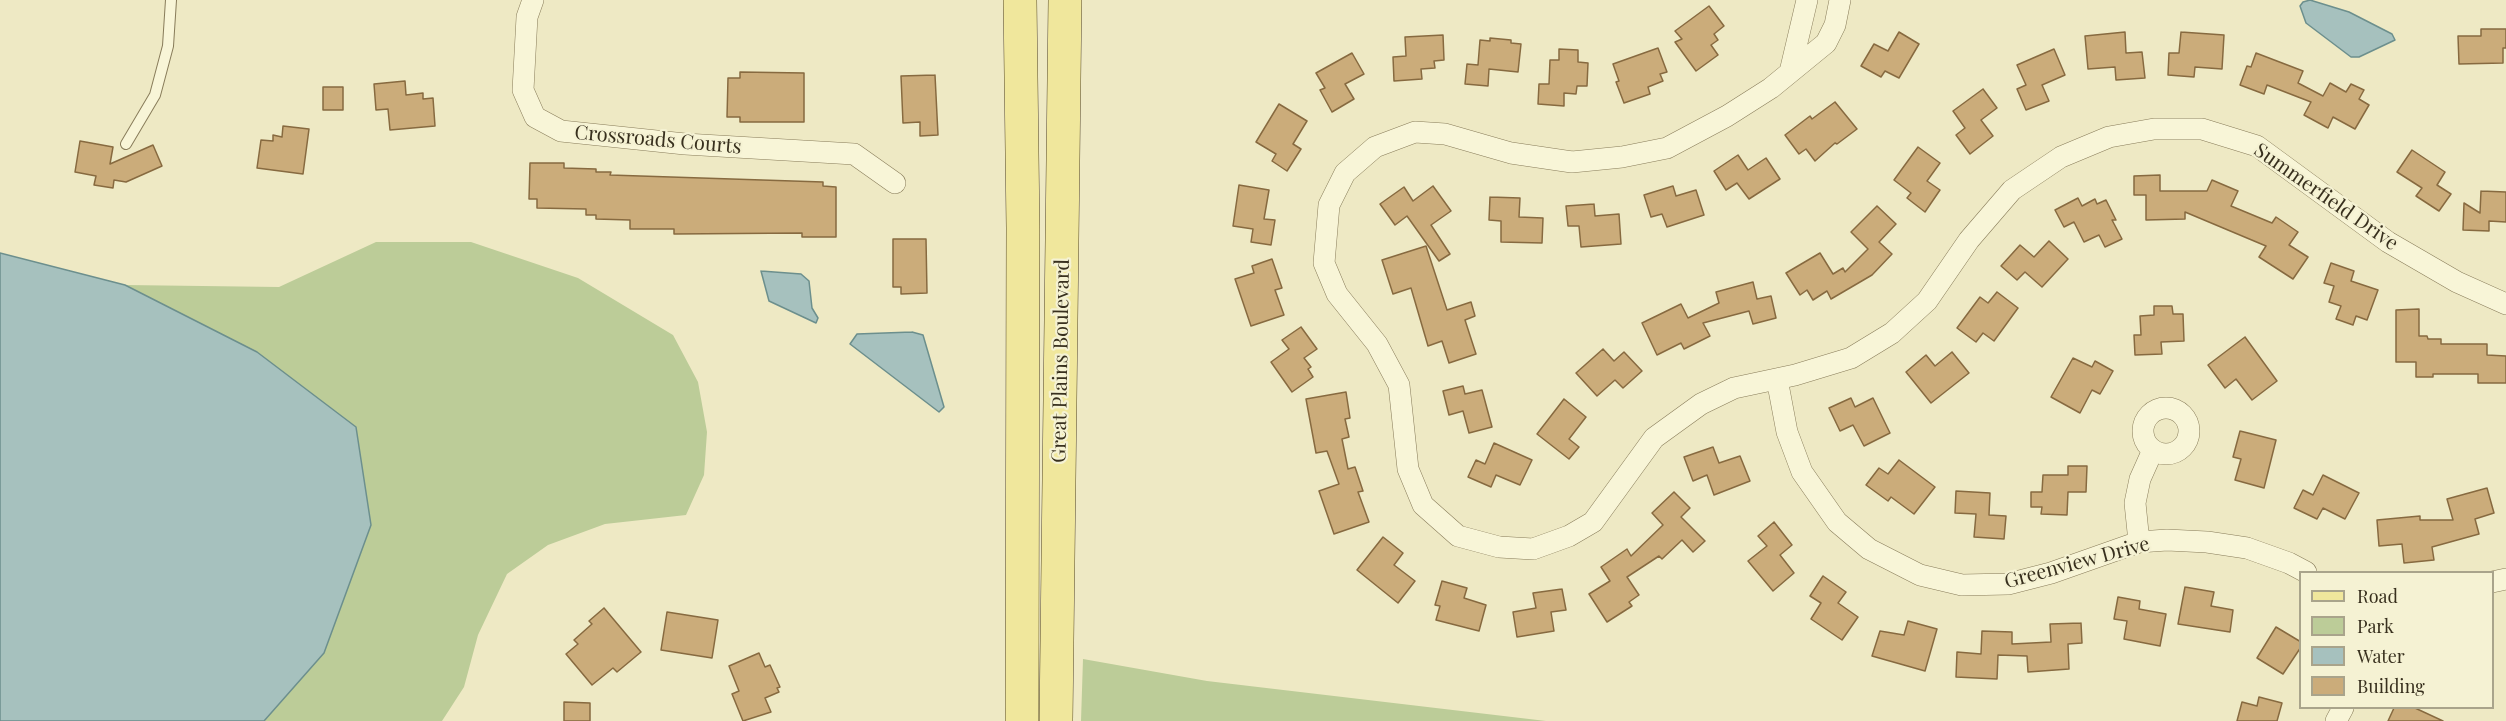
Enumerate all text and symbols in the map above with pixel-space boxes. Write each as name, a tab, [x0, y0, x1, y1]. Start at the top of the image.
street label: Crossroads Courts	[574, 121, 742, 159]
street label: Summerfield Drive	[2249, 138, 2403, 256]
street label: Great Plains Boulevard	[1047, 259, 1075, 463]
street label: Greenview Drive	[2002, 532, 2152, 594]
legend	[2299, 571, 2494, 709]
text: Road	[2357, 584, 2398, 608]
text: Park	[2357, 614, 2394, 638]
text: Water	[2357, 644, 2405, 668]
text: Building	[2357, 674, 2425, 698]

